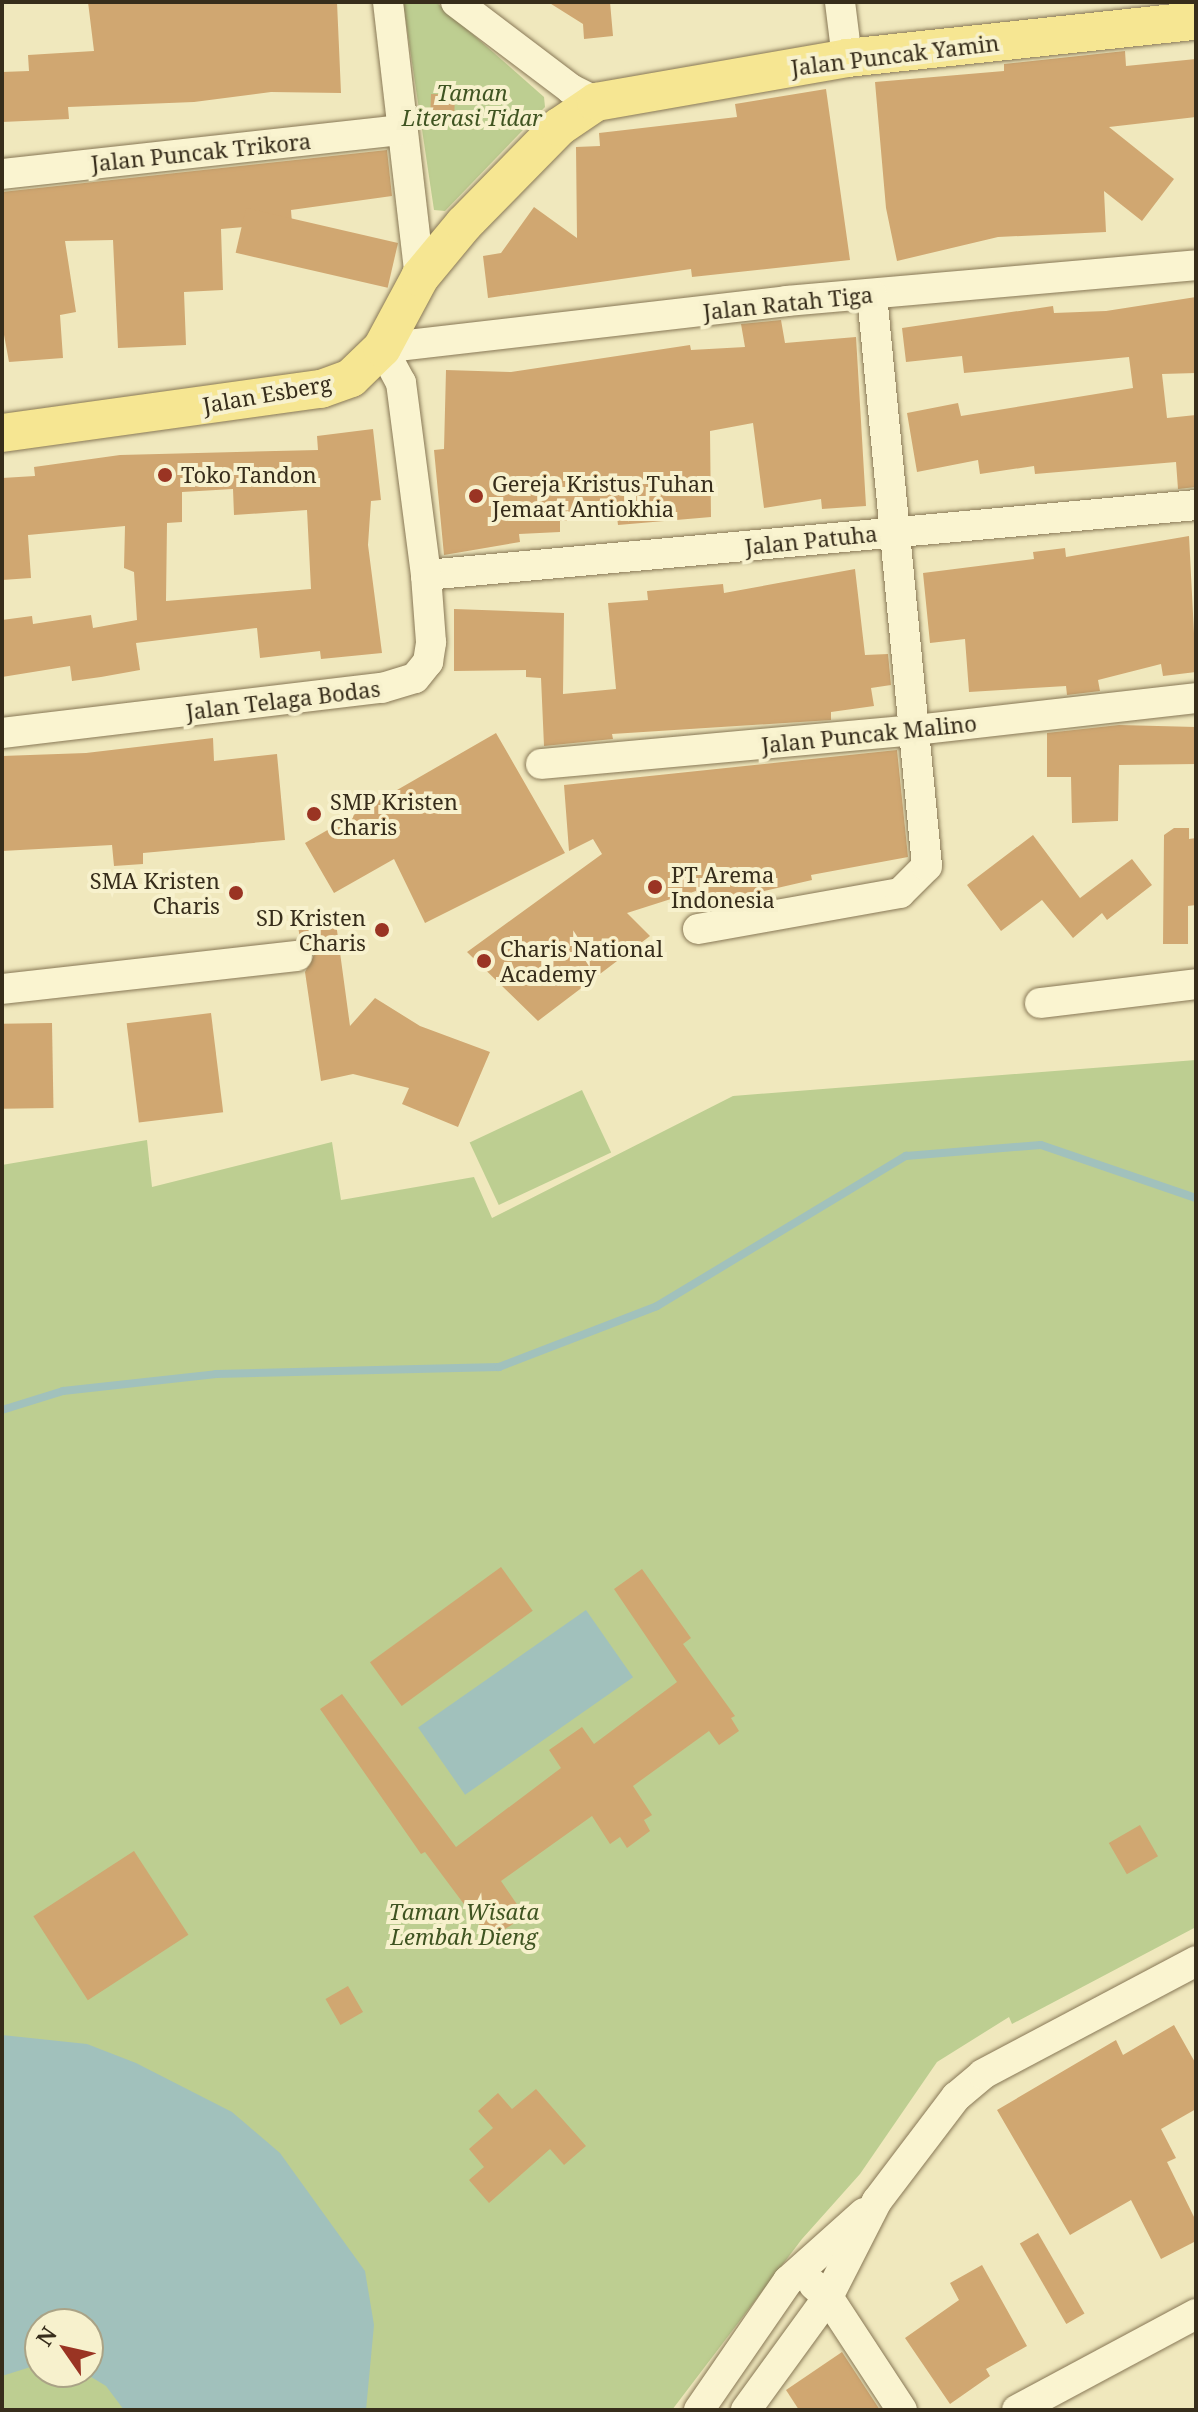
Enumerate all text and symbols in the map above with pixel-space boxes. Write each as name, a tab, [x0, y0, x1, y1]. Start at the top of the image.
street label: Jalan Puncak Yamin	[789, 29, 1001, 81]
park label: Taman Literasi Tidar	[402, 79, 542, 130]
street label: Jalan Puncak Trikora	[90, 127, 312, 177]
street label: Jalan Ratah Tiga	[702, 281, 874, 325]
street label: Jalan Esberg	[200, 370, 334, 418]
place label: Toko Tandon	[181, 462, 317, 488]
marker: Toko Tandon	[156, 466, 174, 484]
place label: Gereja Kristus Tuhan Jemaat Antiokhia	[492, 470, 714, 522]
marker: Gereja Kristus Tuhan Jemaat Antiokhia	[467, 487, 485, 505]
street label: Jalan Patuha	[743, 520, 879, 560]
street label: Jalan Telaga Bodas	[184, 675, 382, 725]
street label: Jalan Puncak Malino	[760, 710, 978, 758]
place label: SMP Kristen Charis	[330, 788, 458, 840]
marker: SMP Kristen Charis	[305, 805, 323, 823]
place label: PT Arema Indonesia	[671, 861, 775, 912]
place label: SMA Kristen Charis	[90, 867, 220, 918]
marker: PT Arema Indonesia	[646, 878, 664, 896]
marker: SMA Kristen Charis	[227, 884, 245, 902]
place label: SD Kristen Charis	[256, 904, 366, 956]
marker: SD Kristen Charis	[373, 921, 391, 939]
place label: Charis National Academy	[500, 935, 663, 986]
marker: Charis National Academy	[475, 952, 493, 970]
park label: Taman Wisata Lembah Dieng	[389, 1898, 539, 1950]
north arrow	[24, 2308, 104, 2388]
text: N	[28, 2320, 63, 2351]

